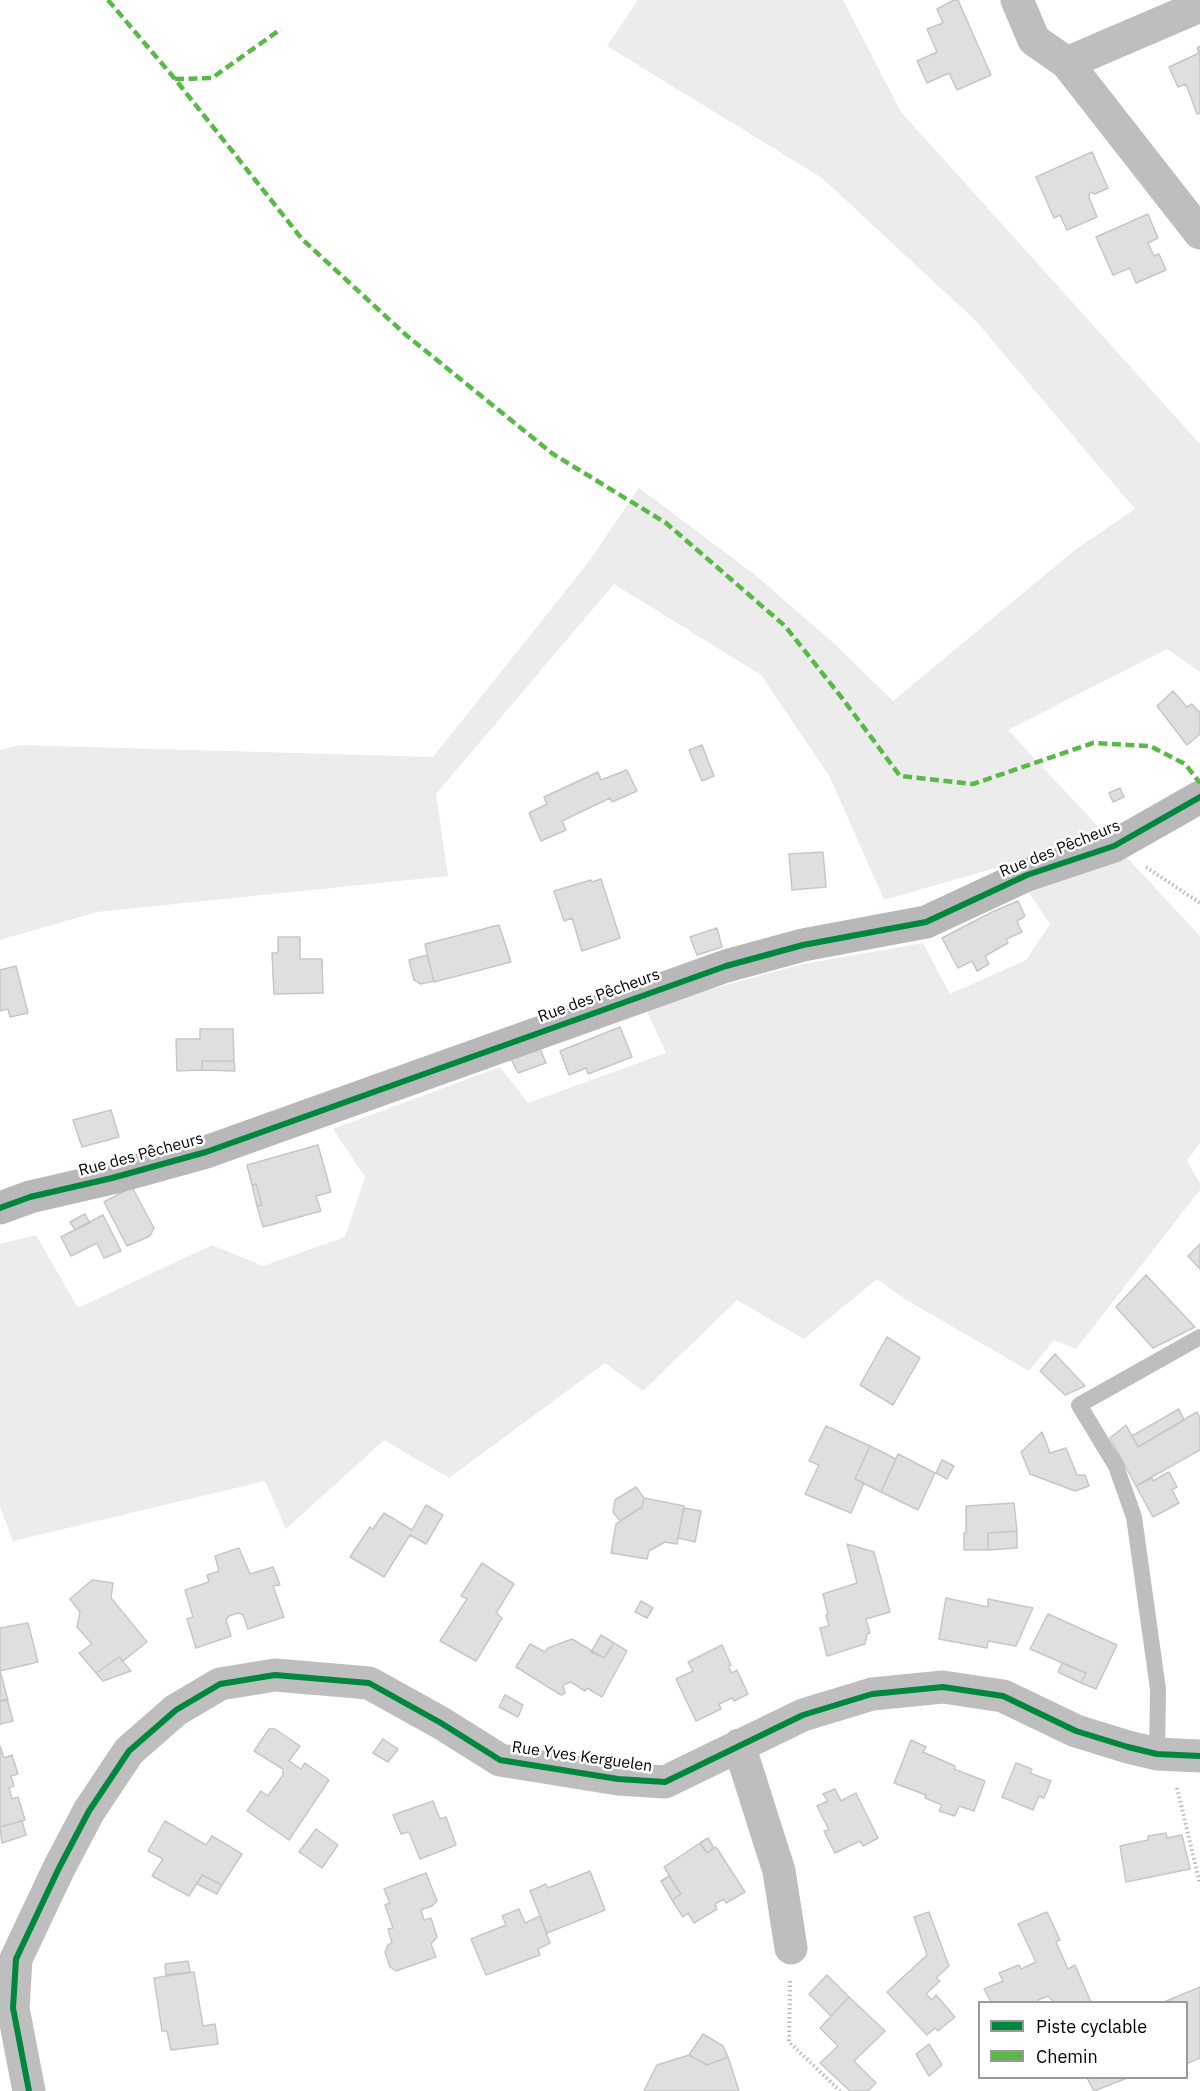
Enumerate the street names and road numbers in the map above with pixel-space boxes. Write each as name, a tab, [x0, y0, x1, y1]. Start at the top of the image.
street label: Rue des Pêcheurs	[997, 816, 1123, 882]
street label: Rue des Pêcheurs	[535, 965, 663, 1027]
street label: Rue des Pêcheurs	[77, 1129, 205, 1181]
street label: Rue Yves Kerguelen	[511, 1738, 653, 1776]

